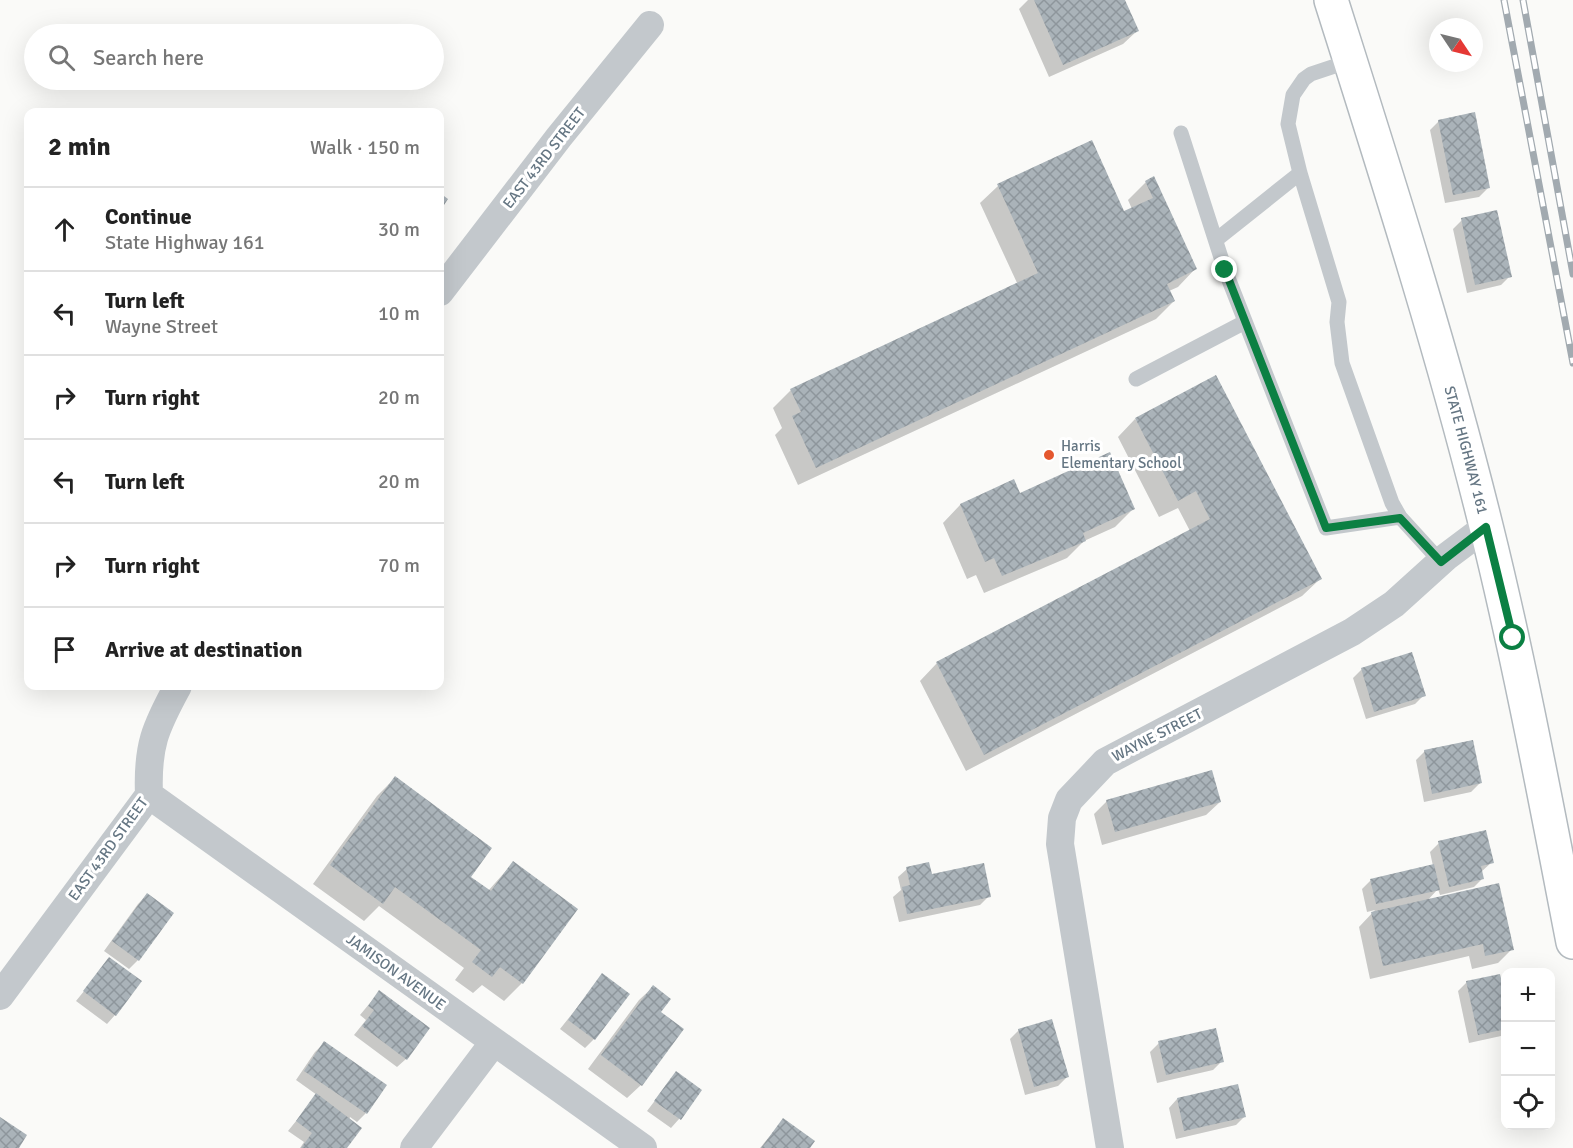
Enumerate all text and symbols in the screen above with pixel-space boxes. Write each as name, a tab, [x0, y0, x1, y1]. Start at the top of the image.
north arrow	[1429, 18, 1483, 72]
search box	[24, 24, 444, 90]
icon: search	[45, 41, 78, 74]
text: Search here	[93, 44, 204, 71]
street label: EAST 43RD STREET	[499, 103, 589, 212]
text: 2 min	[48, 131, 111, 163]
text: Walk · 150 m	[310, 135, 420, 160]
text: Continue	[105, 203, 192, 230]
icon: ahead	[48, 213, 81, 246]
text: 30 m	[378, 217, 420, 242]
text: State Highway 161	[105, 230, 265, 255]
route end	[1211, 256, 1237, 282]
text: Turn left	[105, 287, 185, 314]
icon: left	[48, 297, 81, 330]
text: 10 m	[378, 301, 420, 326]
text: Wayne Street	[105, 314, 218, 339]
icon: right	[48, 381, 81, 414]
text: Turn right	[105, 384, 200, 411]
street label: STATE HIGHWAY 161	[1440, 384, 1492, 516]
text: 20 m	[378, 385, 420, 410]
place label: Harris Elementary School	[1061, 437, 1182, 472]
marker: Harris Elementary School	[1042, 448, 1056, 462]
icon: left	[48, 465, 81, 498]
text: Turn left	[105, 468, 185, 495]
text: 20 m	[378, 469, 420, 494]
icon: right	[48, 549, 81, 582]
text: Turn right	[105, 552, 200, 579]
text: 70 m	[378, 553, 420, 578]
route start	[1499, 624, 1525, 650]
icon: arrive	[48, 633, 81, 666]
text: Arrive at destination	[105, 636, 302, 663]
street label: WAYNE STREET	[1109, 704, 1206, 765]
street label: EAST 43RD STREET	[65, 793, 152, 904]
street label: JAMISON AVENUE	[343, 930, 449, 1014]
map controls	[1501, 968, 1555, 1130]
button: +	[1501, 968, 1555, 1022]
button: −	[1501, 1022, 1555, 1076]
button: locate	[1501, 1076, 1555, 1130]

